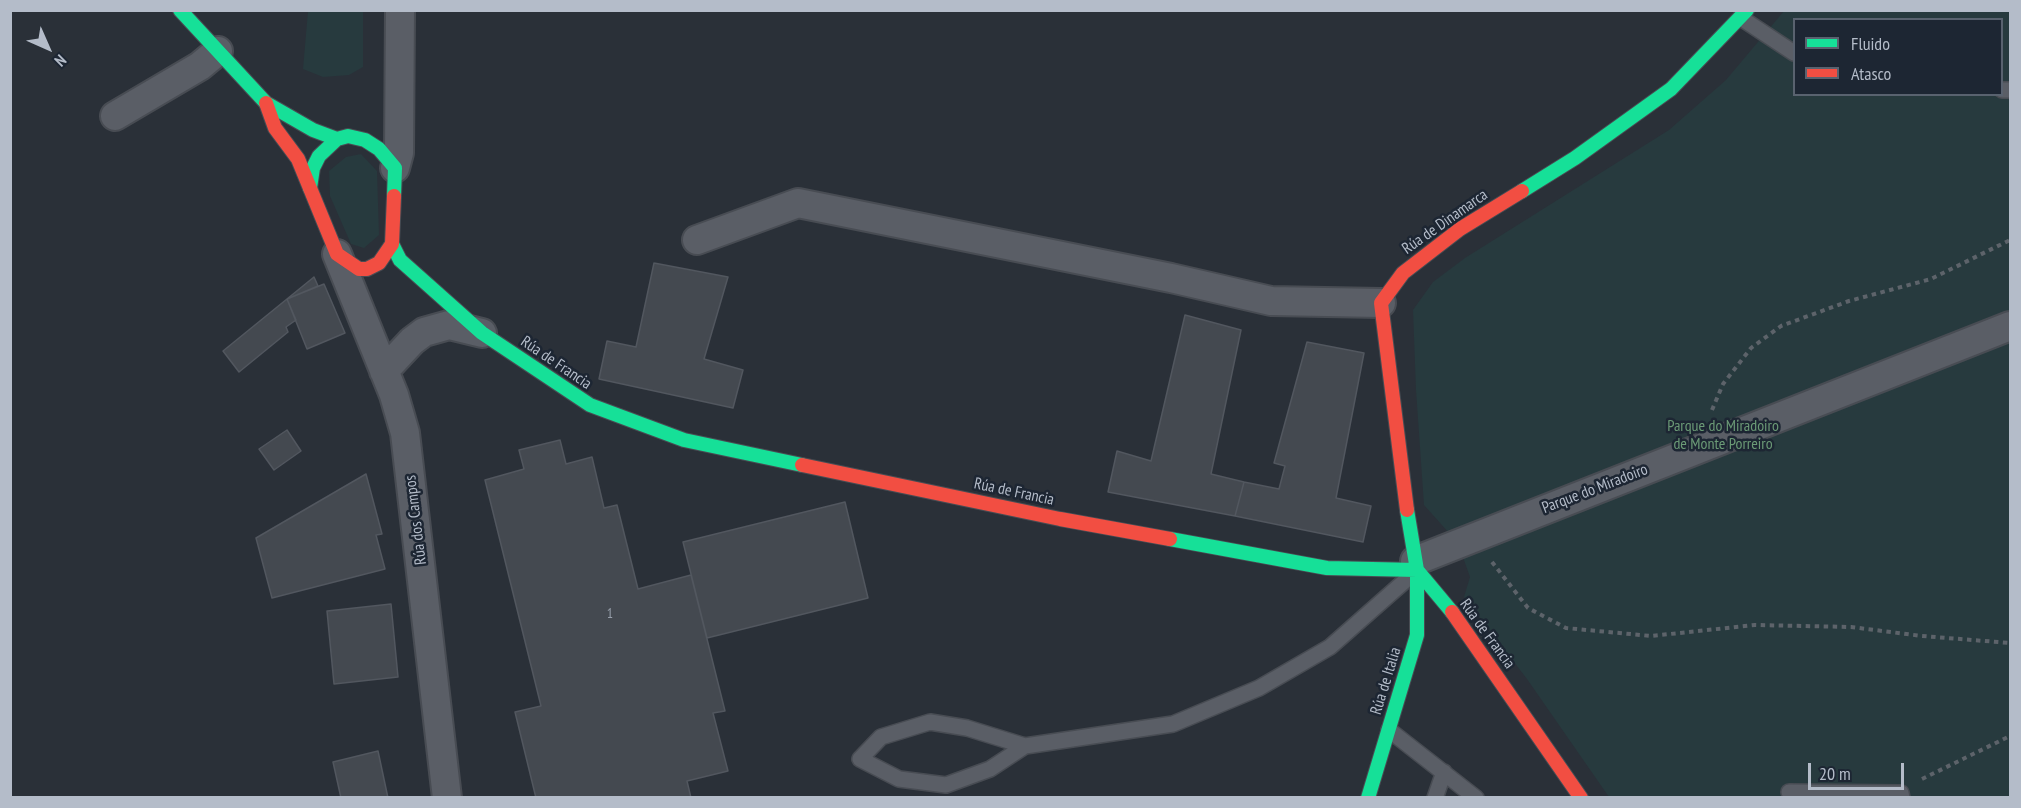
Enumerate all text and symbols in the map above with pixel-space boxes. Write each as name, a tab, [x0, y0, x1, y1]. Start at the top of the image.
north arrow	[18, 18, 78, 78]
legend	[1793, 18, 2003, 96]
text: Fluido	[1851, 32, 1890, 55]
text: N	[51, 51, 71, 71]
text: Atasco	[1851, 62, 1891, 85]
street label: Rúa de Dinamarca	[1399, 185, 1491, 259]
street label: Rúa de Francia	[517, 332, 595, 394]
park label: Parque do Miradoiro de Monte Porreiro	[1667, 416, 1779, 454]
street label: Parque do Miradoiro	[1539, 460, 1651, 518]
street label: Rúa dos Campos	[401, 474, 431, 566]
street label: Rúa de Francia	[972, 474, 1056, 510]
street label: Rúa de Francia	[1455, 595, 1519, 673]
house number: 1	[607, 606, 613, 622]
street label: Rúa de Italia	[1367, 645, 1405, 717]
scale bar	[1811, 751, 1907, 789]
text: 20 m	[1819, 762, 1851, 785]

